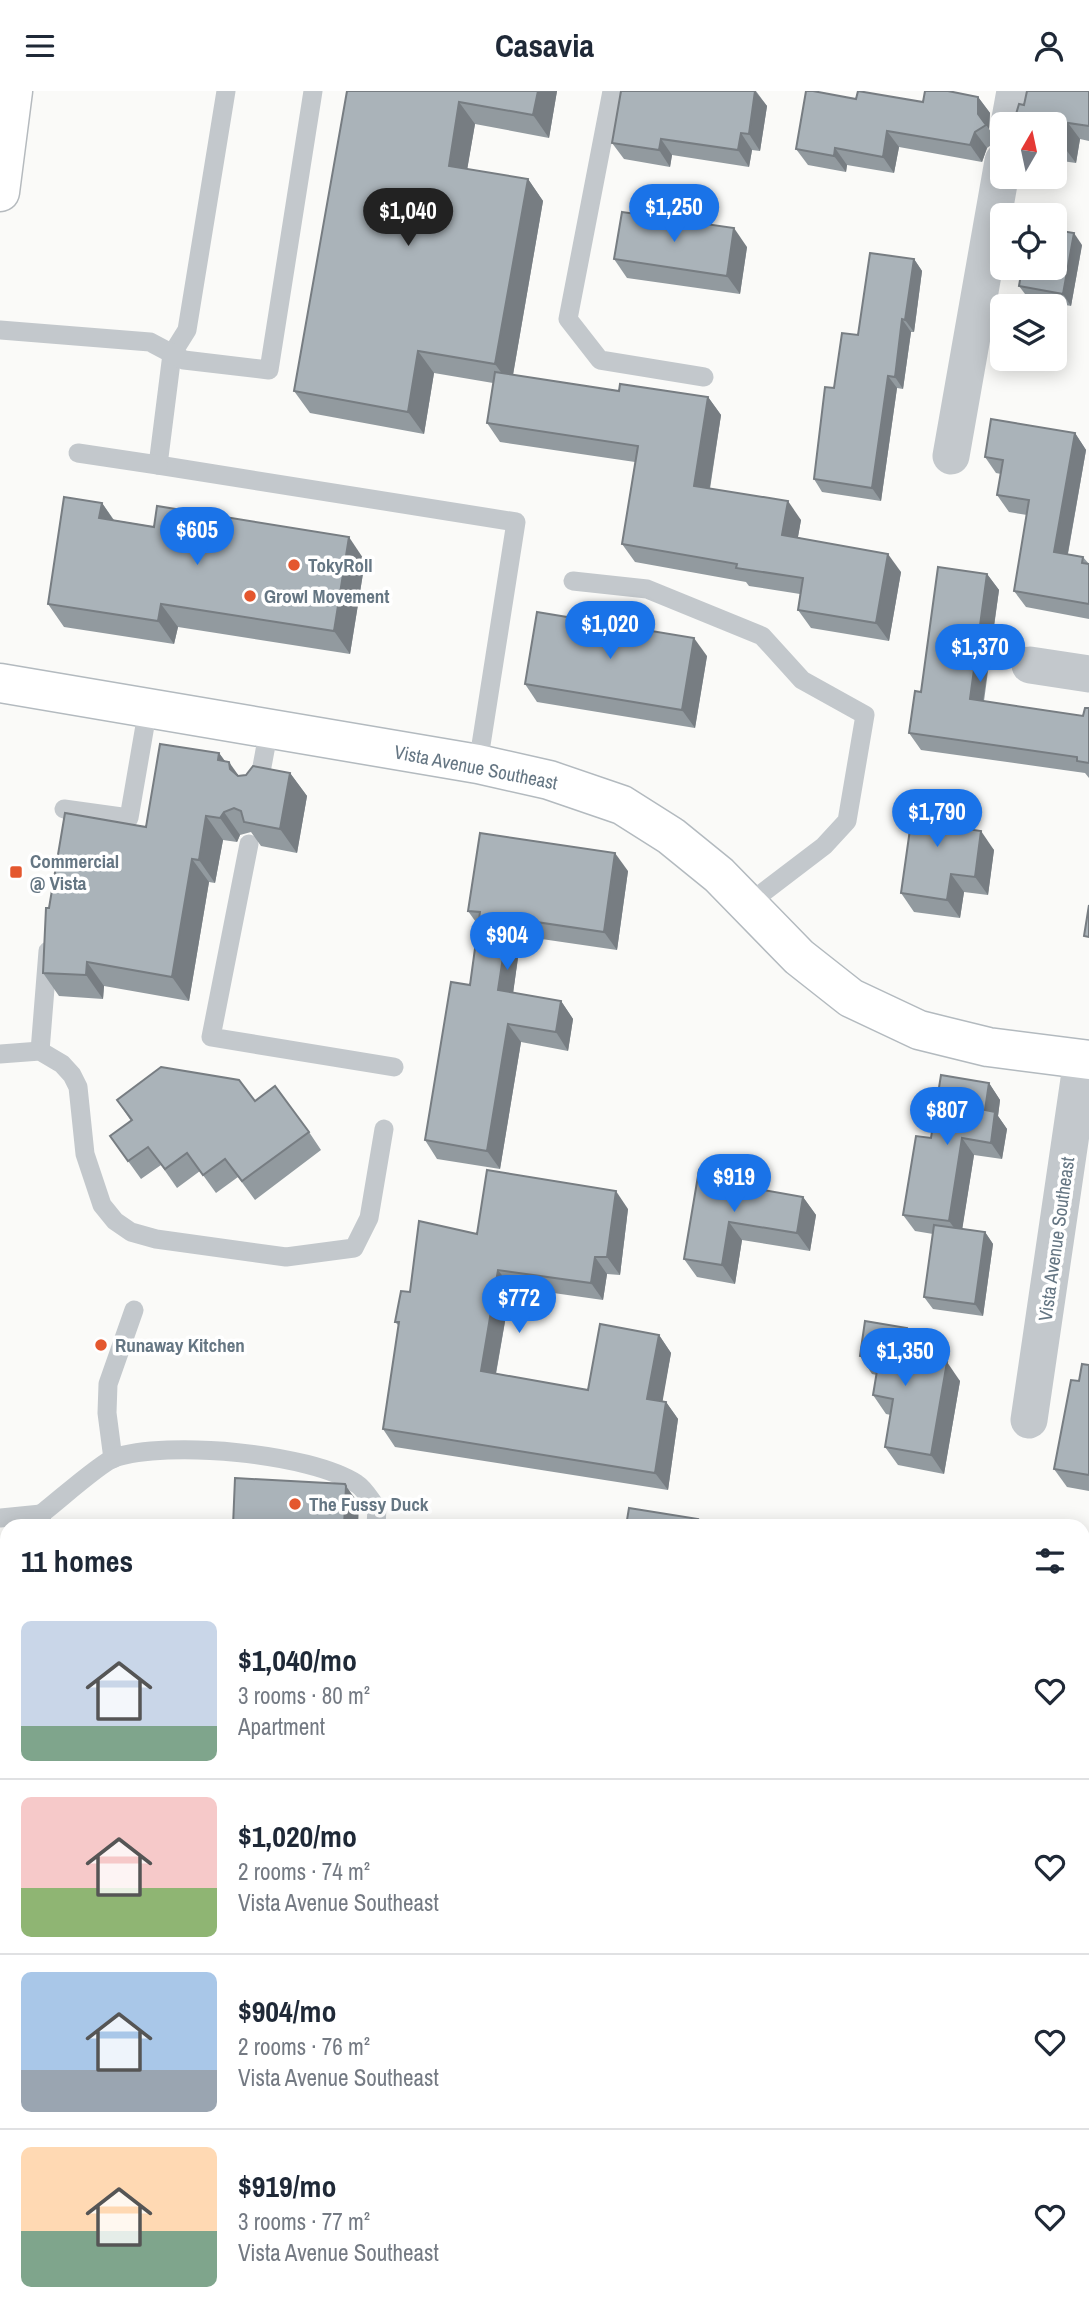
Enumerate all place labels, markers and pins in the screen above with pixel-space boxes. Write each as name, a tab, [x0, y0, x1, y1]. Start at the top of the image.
pin: $1,250	[617, 185, 731, 244]
pin: $1,040	[351, 188, 465, 248]
pin: $605	[156, 507, 238, 567]
place label: TokyRoll	[308, 552, 373, 578]
marker: TokyRoll	[286, 557, 302, 573]
place label: Growl Movement	[264, 583, 390, 609]
marker: Growl Movement	[242, 588, 258, 604]
pin: $1,020	[553, 601, 667, 661]
pin: $1,370	[923, 625, 1037, 684]
pin: $1,790	[880, 789, 994, 849]
place label: Commercial @ Vista	[30, 848, 119, 896]
marker: Commercial @ Vista	[8, 864, 24, 880]
pin: $904	[466, 913, 548, 972]
pin: $807	[906, 1087, 988, 1147]
pin: $919	[693, 1155, 775, 1214]
pin: $772	[478, 1275, 560, 1335]
pin: $1,350	[848, 1329, 962, 1388]
place label: Runaway Kitchen	[115, 1332, 245, 1358]
marker: Runaway Kitchen	[93, 1337, 109, 1353]
place label: The Fussy Duck	[309, 1491, 429, 1517]
marker: The Fussy Duck	[287, 1496, 303, 1512]

